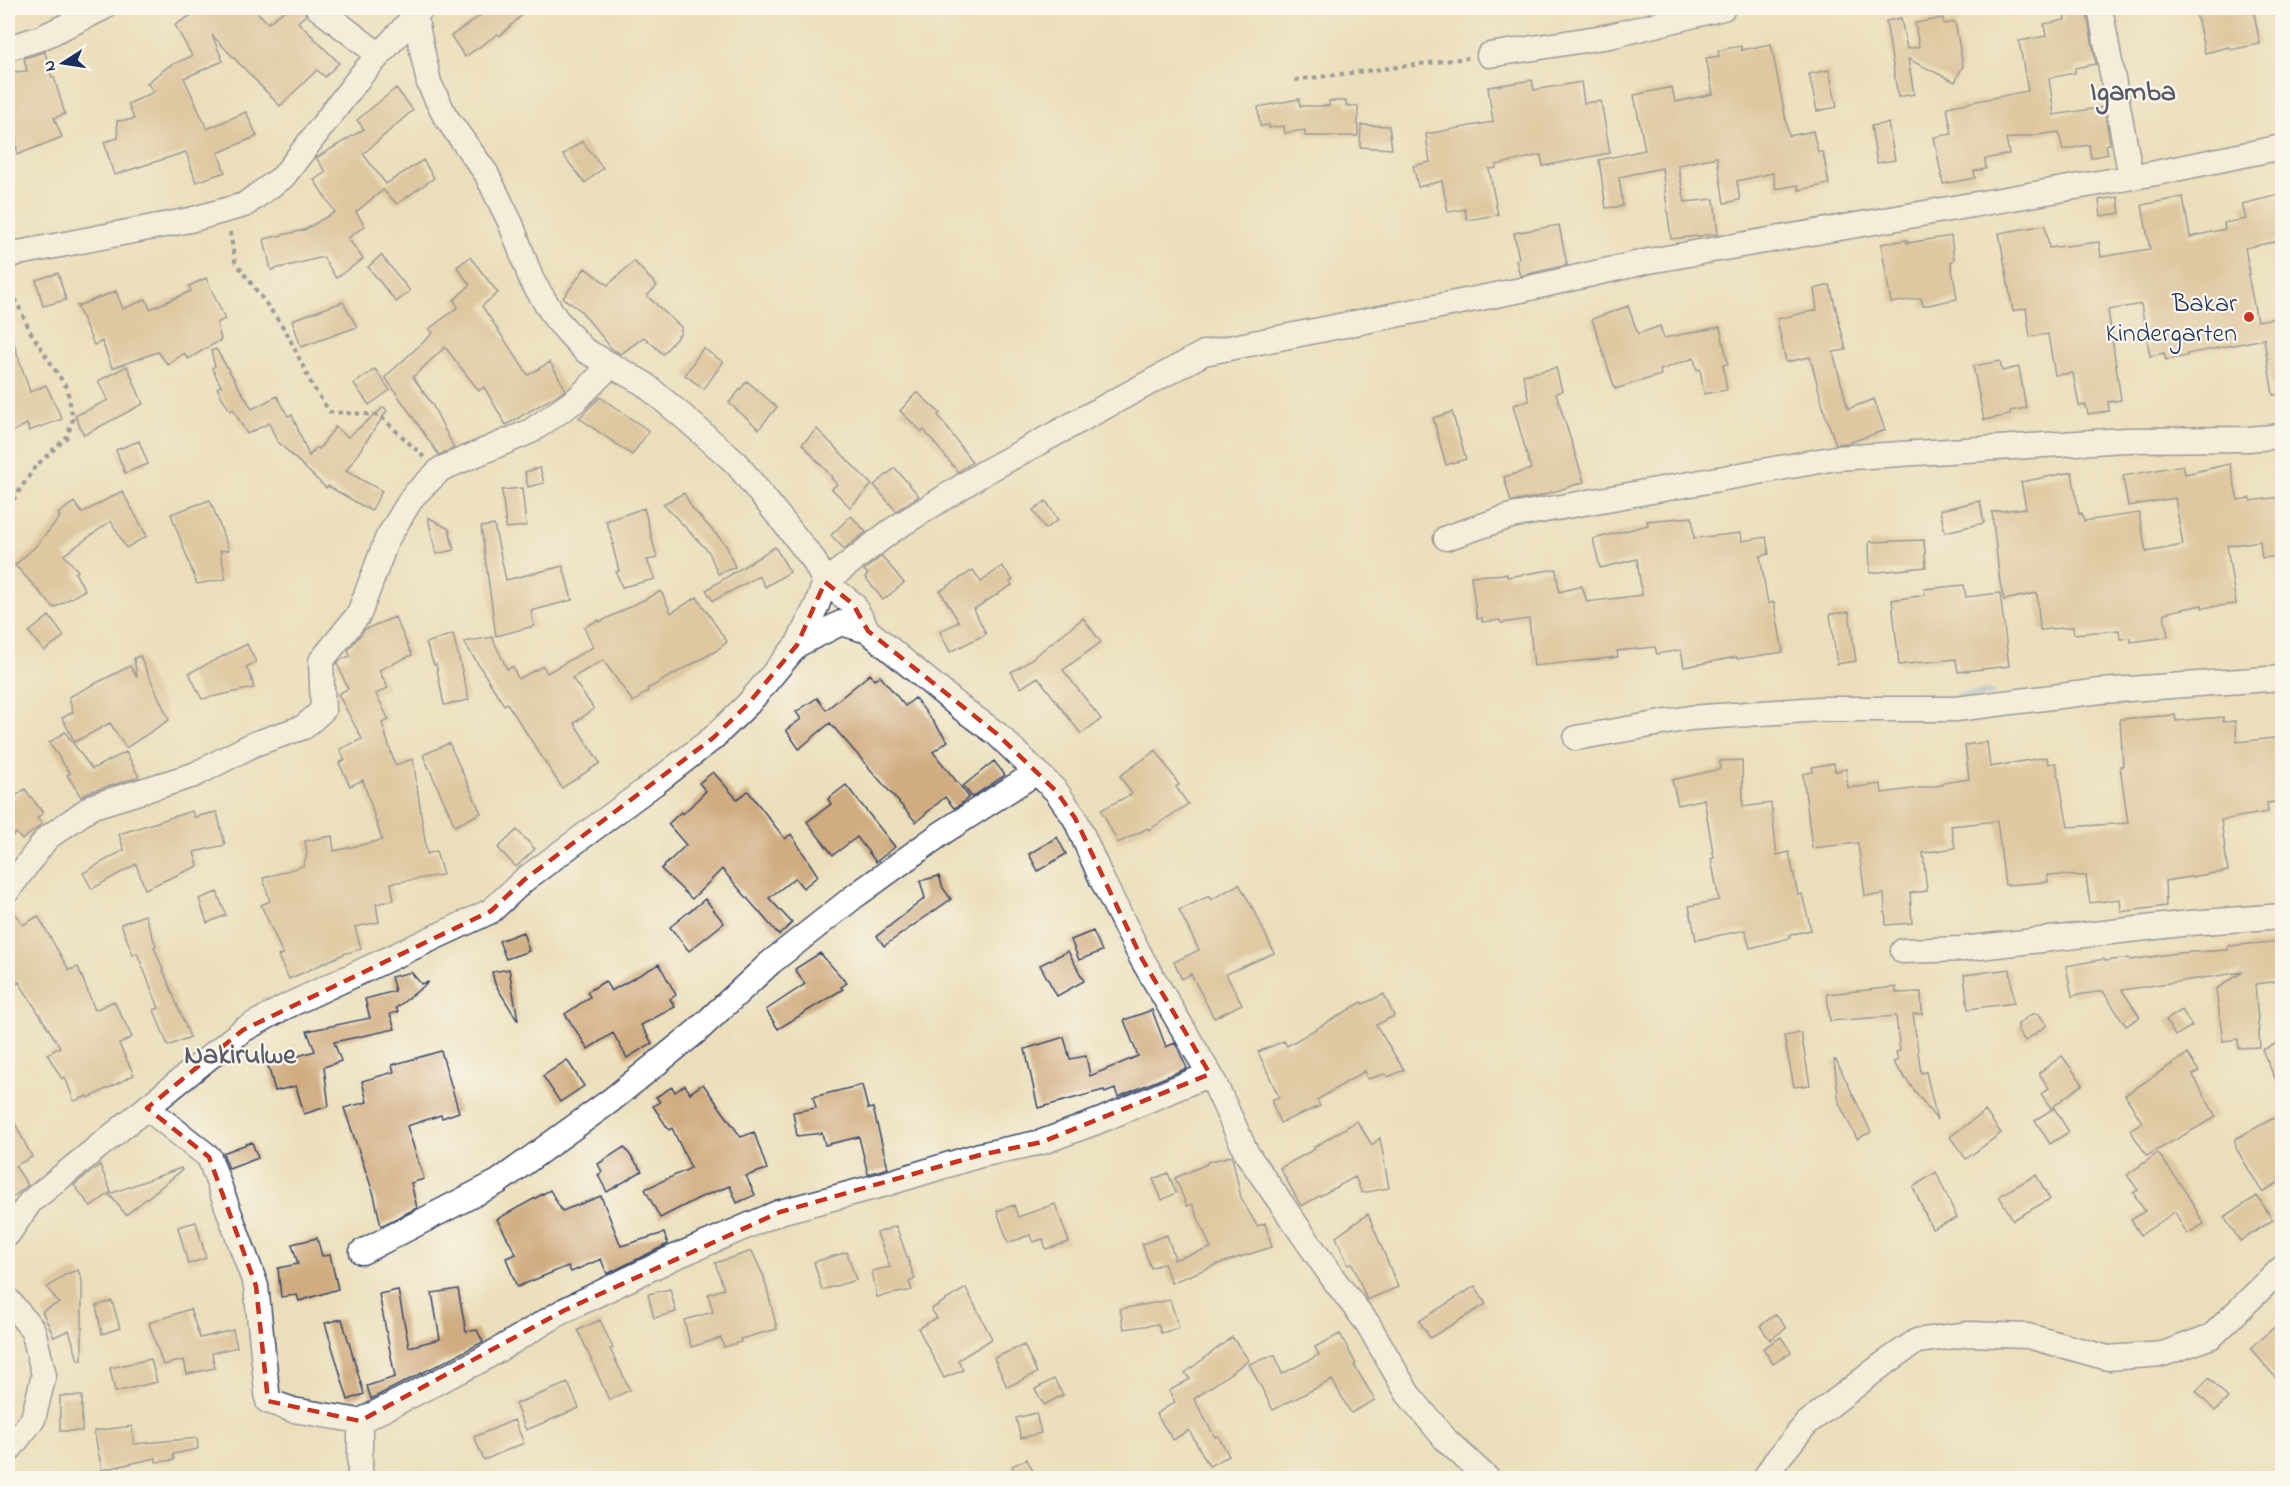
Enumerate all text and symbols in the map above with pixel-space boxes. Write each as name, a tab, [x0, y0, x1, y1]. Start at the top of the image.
north arrow	[33, 33, 93, 93]
text: N	[37, 58, 63, 73]
district label: Igamba	[2090, 73, 2176, 115]
place label: Bakar Kindergarten	[2106, 286, 2238, 354]
marker: Bakar Kindergarten	[2242, 310, 2256, 324]
district label: Nakirulwe	[184, 1036, 297, 1077]

